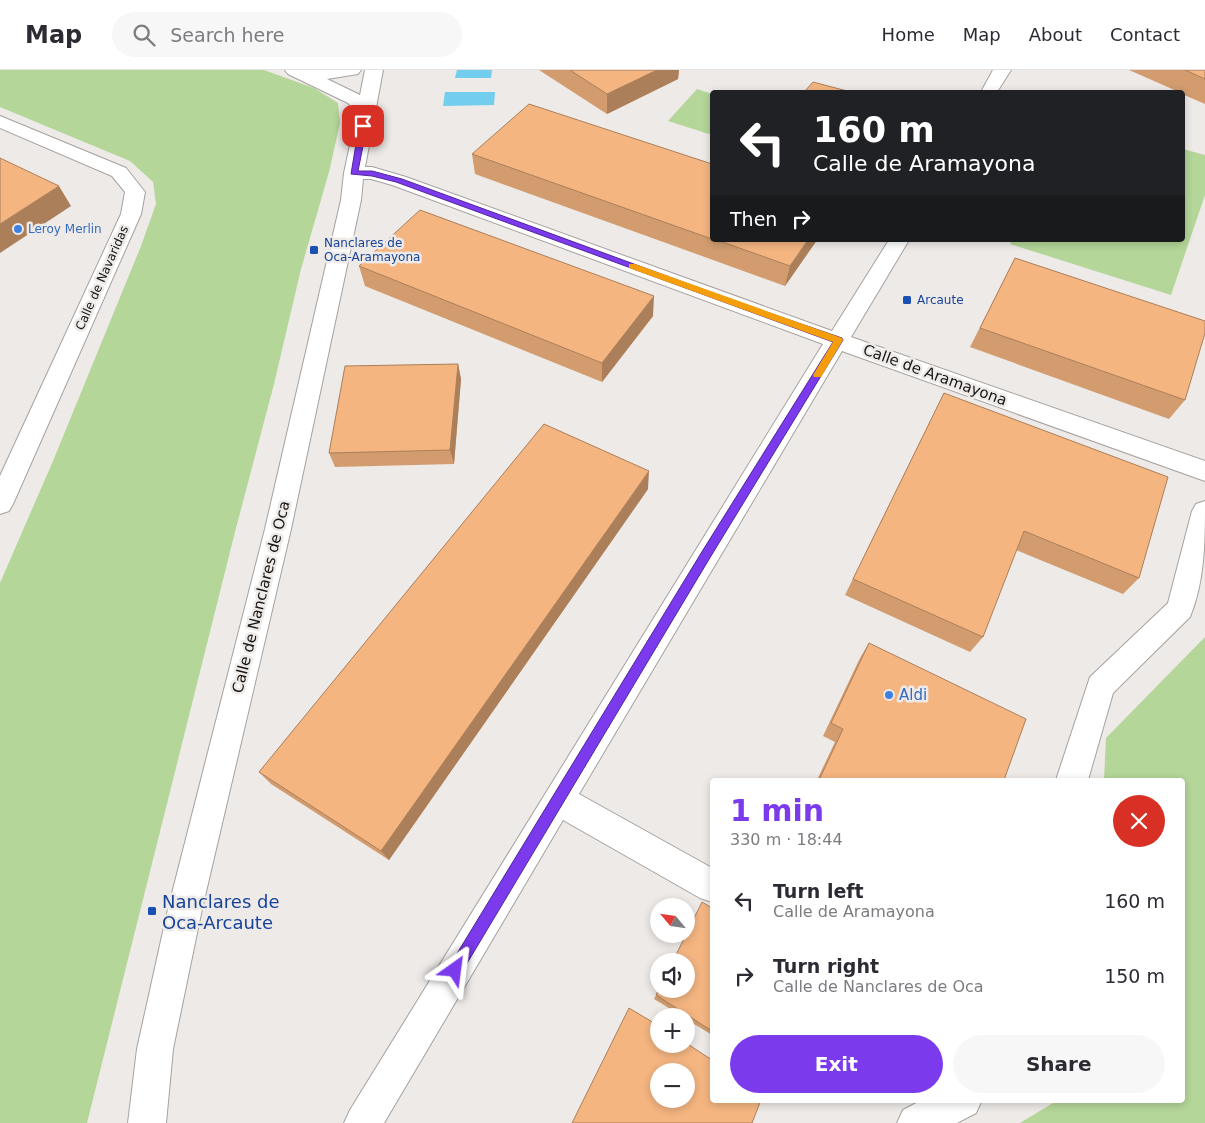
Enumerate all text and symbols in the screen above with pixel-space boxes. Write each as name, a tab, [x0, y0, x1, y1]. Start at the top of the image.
search box	[112, 12, 462, 57]
text: Map	[25, 21, 82, 49]
icon: search	[130, 21, 158, 49]
text: Search here	[170, 24, 284, 46]
text: Home	[882, 24, 935, 45]
text: Map	[963, 24, 1001, 45]
text: About	[1029, 24, 1082, 45]
text: Contact	[1110, 24, 1180, 45]
pin	[342, 105, 384, 147]
icon: left	[730, 110, 795, 175]
text: 160 m	[813, 110, 935, 150]
icon: arrive	[349, 112, 377, 140]
text: Calle de Aramayona	[813, 151, 1035, 176]
icon: right	[787, 205, 815, 233]
text: Then	[730, 208, 777, 230]
place label: Leroy Merlin	[28, 222, 102, 236]
marker: Leroy Merlin	[12, 223, 24, 235]
street label: Calle de Navaridas	[73, 224, 131, 332]
place label: Nanclares de Oca-Aramayona	[324, 236, 420, 264]
marker: Nanclares de Oca-Aramayona	[308, 244, 320, 256]
place label: Arcaute	[917, 293, 964, 307]
marker: Arcaute	[901, 294, 913, 306]
street label: Calle de Aramayona	[861, 341, 1009, 409]
street label: Calle de Nanclares de Oca	[228, 499, 294, 695]
place label: Aldi	[899, 686, 927, 704]
marker: Aldi	[883, 689, 895, 701]
text: 1 min	[730, 793, 824, 828]
button: close	[1113, 795, 1165, 847]
text: 330 m · 18:44	[730, 830, 843, 849]
text: Turn left	[773, 880, 864, 902]
icon: left	[730, 887, 758, 915]
text: 160 m	[1104, 890, 1165, 912]
place label: Nanclares de Oca-Arcaute	[162, 891, 280, 933]
north arrow	[650, 898, 695, 942]
map controls	[650, 898, 695, 1108]
text: Calle de Aramayona	[773, 902, 935, 921]
marker: Nanclares de Oca-Arcaute	[146, 905, 158, 917]
position arrow	[428, 943, 480, 995]
button: sound	[650, 953, 695, 998]
text: Turn right	[773, 955, 879, 977]
icon: right	[730, 962, 758, 990]
text: 150 m	[1104, 965, 1165, 987]
text: Calle de Nanclares de Oca	[773, 977, 984, 996]
button: +	[650, 1008, 695, 1053]
button: Exit	[730, 1035, 943, 1093]
button: Share	[953, 1035, 1165, 1093]
button: −	[650, 1063, 695, 1108]

